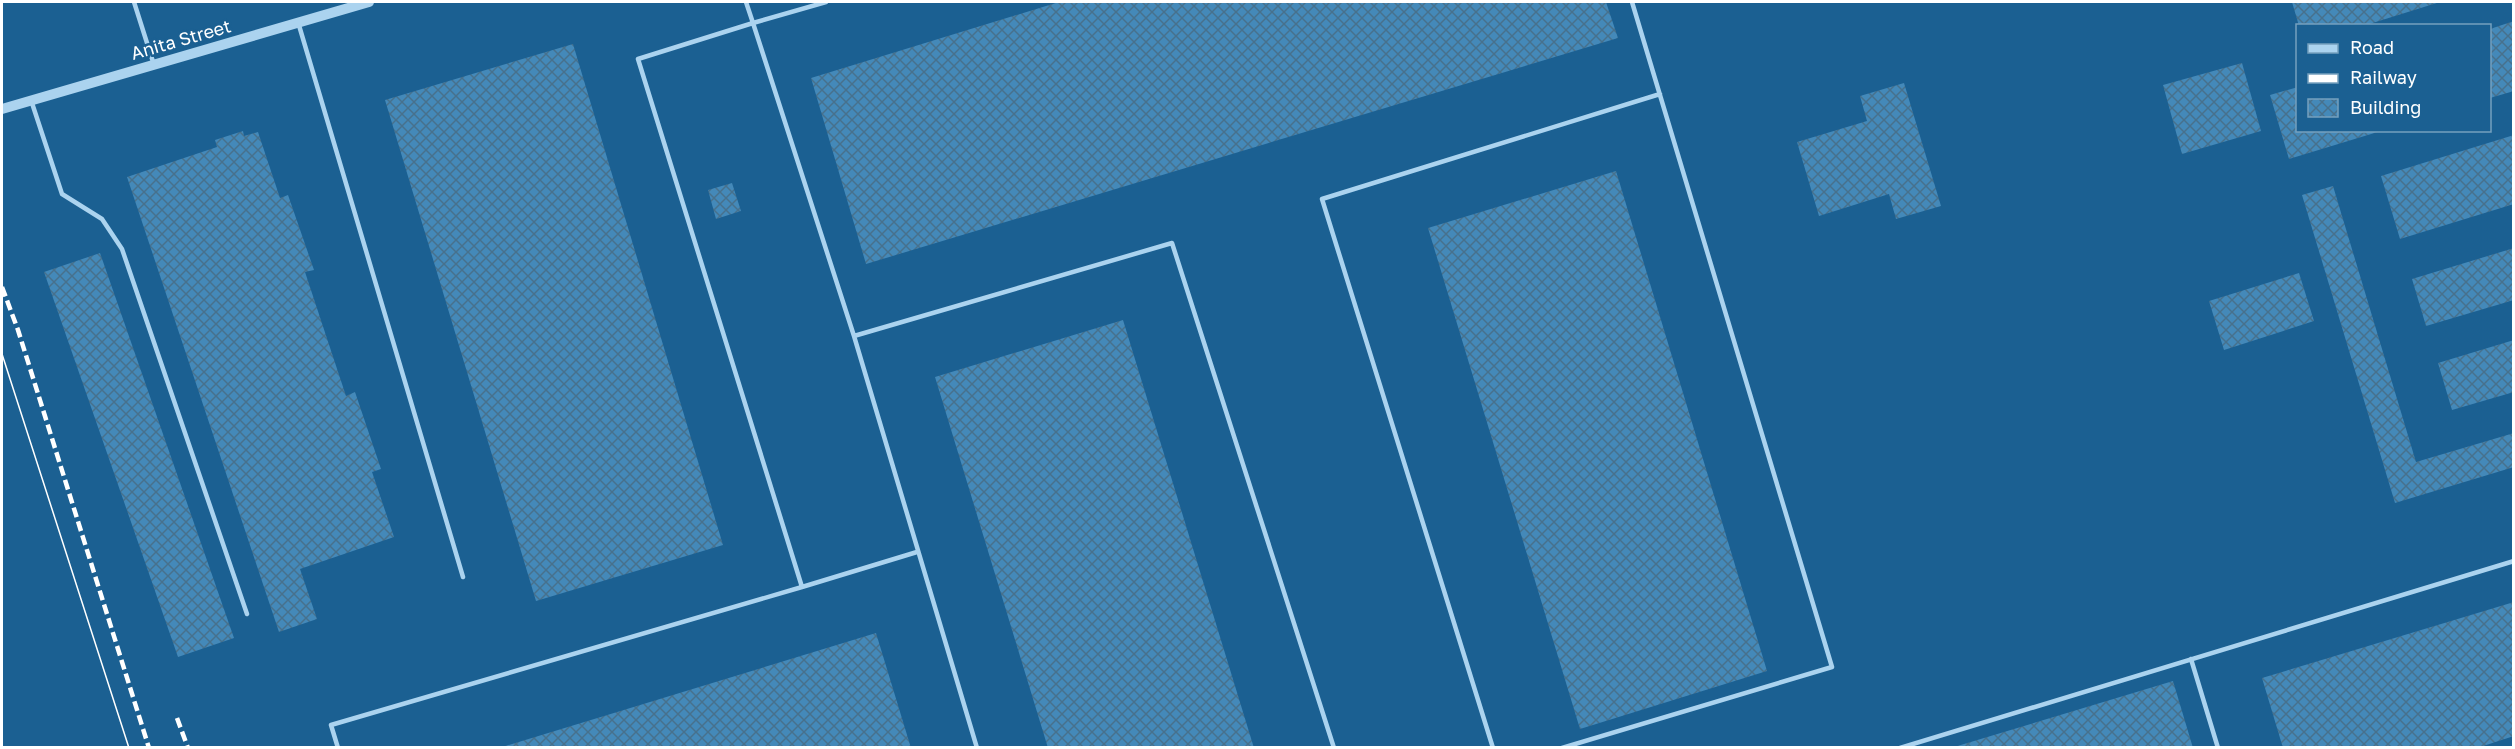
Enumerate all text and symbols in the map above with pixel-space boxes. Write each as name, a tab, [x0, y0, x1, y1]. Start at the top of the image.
street label: Anita Street	[128, 14, 233, 64]
legend	[2296, 24, 2491, 132]
text: Road	[2350, 36, 2394, 58]
text: Railway	[2350, 66, 2417, 88]
text: Building	[2350, 96, 2421, 118]

